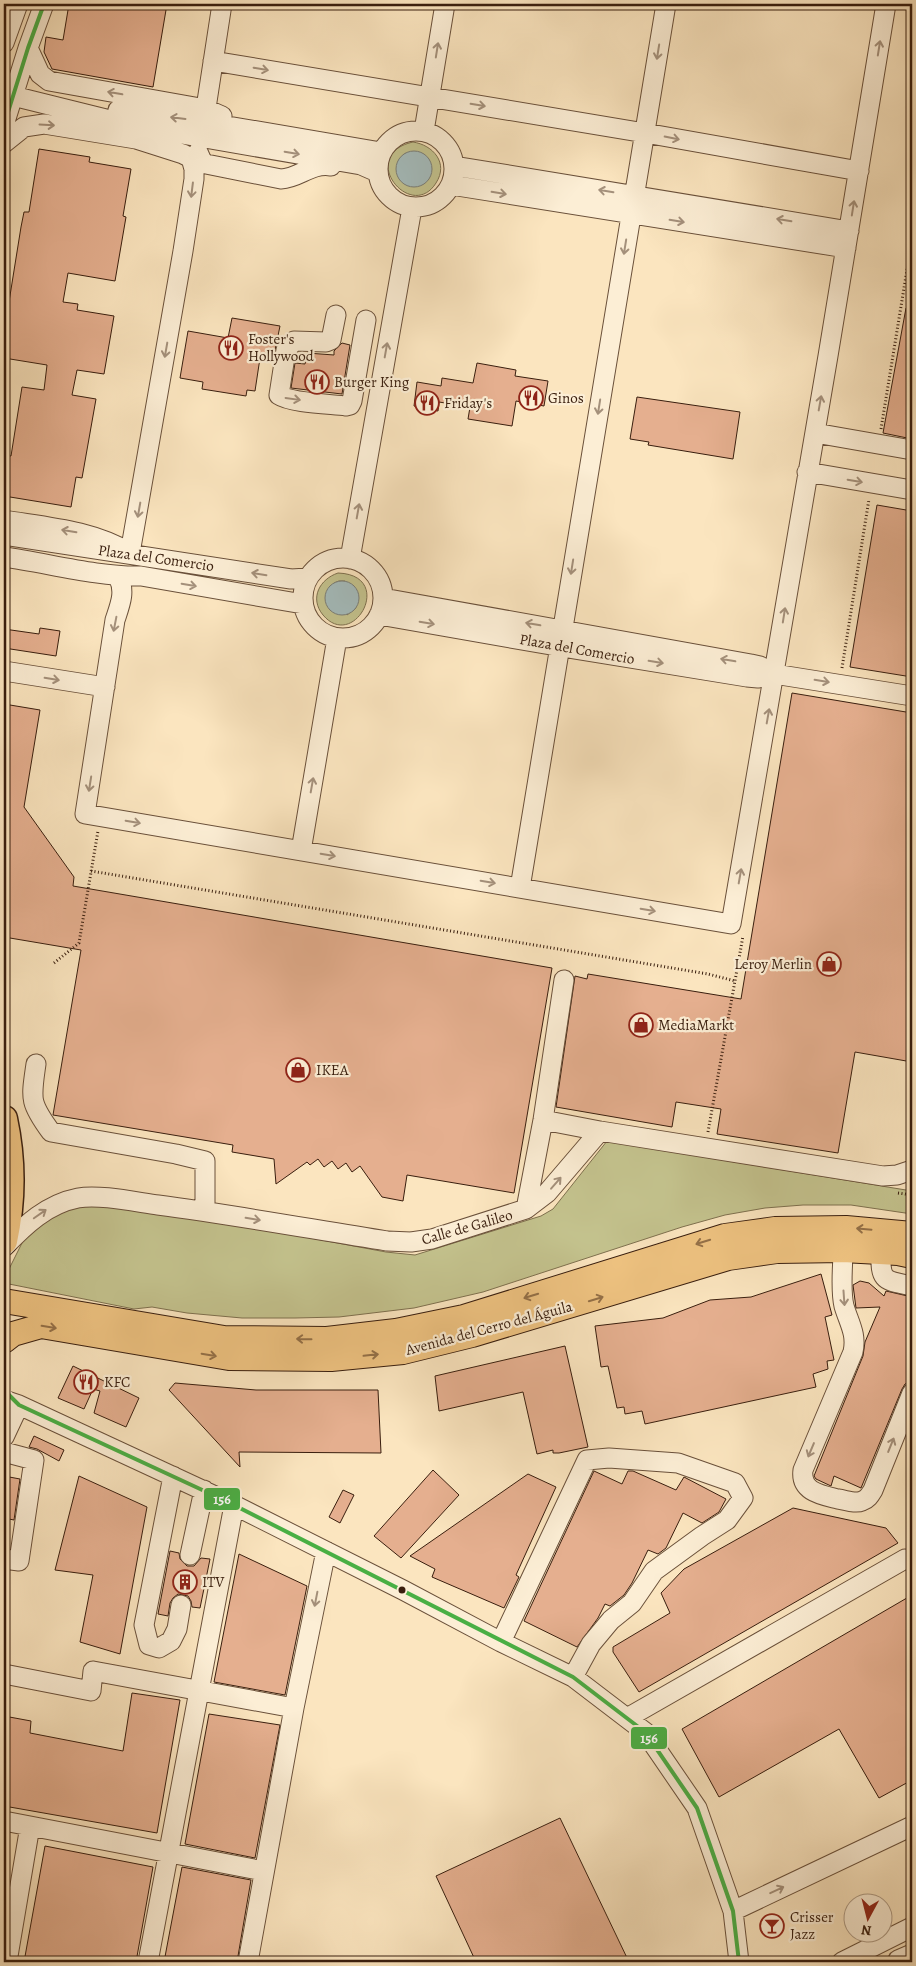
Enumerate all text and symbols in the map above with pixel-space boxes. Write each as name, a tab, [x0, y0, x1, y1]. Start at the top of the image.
one-way arrow	[874, 40, 884, 56]
one-way arrow	[433, 43, 443, 59]
one-way arrow	[652, 43, 662, 59]
one-way arrow	[252, 65, 268, 75]
one-way arrow	[108, 87, 124, 97]
one-way arrow	[469, 100, 485, 110]
one-way arrow	[170, 113, 186, 123]
one-way arrow	[39, 121, 55, 130]
one-way arrow	[664, 134, 680, 144]
one-way arrow	[284, 148, 300, 158]
one-way arrow	[187, 181, 197, 197]
one-way arrow	[598, 186, 614, 196]
one-way arrow	[491, 188, 507, 198]
one-way arrow	[848, 201, 858, 217]
one-way arrow	[776, 215, 792, 225]
one-way arrow	[669, 216, 685, 226]
one-way arrow	[620, 238, 630, 254]
place label: Foster's Hollywood	[248, 329, 315, 366]
restaurant icon: Foster's Hollywood	[218, 335, 244, 361]
one-way arrow	[160, 341, 170, 357]
one-way arrow	[381, 343, 391, 359]
restaurant icon: Burger King	[304, 369, 330, 395]
place label: Burger King	[334, 372, 410, 392]
restaurant icon: Ginos	[518, 385, 544, 411]
place label: Ginos	[548, 388, 584, 408]
restaurant icon: Friday's	[414, 390, 440, 416]
place label: Friday's	[444, 393, 492, 413]
one-way arrow	[284, 394, 300, 404]
one-way arrow	[815, 396, 825, 412]
one-way arrow	[593, 399, 603, 415]
one-way arrow	[847, 476, 863, 486]
one-way arrow	[133, 502, 143, 518]
one-way arrow	[354, 503, 364, 519]
one-way arrow	[61, 526, 77, 536]
street label: Plaza del Comercio	[97, 540, 215, 576]
one-way arrow	[567, 559, 577, 575]
one-way arrow	[252, 568, 268, 578]
one-way arrow	[181, 580, 197, 590]
one-way arrow	[779, 608, 789, 624]
one-way arrow	[110, 615, 119, 631]
one-way arrow	[419, 619, 435, 629]
one-way arrow	[526, 619, 542, 629]
street label: Plaza del Comercio	[518, 629, 636, 669]
one-way arrow	[720, 654, 736, 664]
one-way arrow	[648, 658, 664, 668]
one-way arrow	[44, 674, 60, 684]
one-way arrow	[814, 677, 830, 687]
one-way arrow	[763, 708, 773, 724]
one-way arrow	[84, 776, 94, 792]
one-way arrow	[307, 778, 317, 794]
one-way arrow	[125, 818, 141, 828]
one-way arrow	[319, 851, 335, 861]
one-way arrow	[735, 869, 745, 885]
one-way arrow	[480, 878, 496, 888]
one-way arrow	[640, 905, 656, 915]
shop icon: Leroy Merlin	[816, 951, 842, 977]
place label: Leroy Merlin	[734, 954, 812, 974]
shop icon: MediaMarkt	[628, 1012, 654, 1038]
place label: MediaMarkt	[658, 1015, 734, 1035]
shop icon: IKEA	[285, 1057, 311, 1083]
place label: IKEA	[316, 1060, 349, 1080]
one-way arrow	[550, 1176, 562, 1189]
street label: Calle de Galileo	[419, 1204, 515, 1250]
one-way arrow	[32, 1209, 46, 1219]
one-way arrow	[244, 1215, 260, 1225]
one-way arrow	[856, 1224, 872, 1234]
one-way arrow	[695, 1238, 711, 1248]
one-way arrow	[840, 1290, 849, 1306]
one-way arrow	[524, 1292, 539, 1301]
one-way arrow	[588, 1293, 604, 1303]
street label: Avenida del Cerro del Águila	[402, 1296, 575, 1360]
one-way arrow	[41, 1323, 57, 1333]
one-way arrow	[296, 1334, 312, 1344]
one-way arrow	[201, 1350, 217, 1360]
one-way arrow	[363, 1350, 379, 1360]
restaurant icon: KFC	[73, 1369, 99, 1395]
place label: KFC	[104, 1372, 130, 1392]
one-way arrow	[887, 1438, 896, 1453]
one-way arrow	[806, 1442, 815, 1457]
line badge: 156	[203, 1487, 241, 1511]
text: 156	[213, 1490, 231, 1509]
building icon: ITV	[172, 1569, 198, 1595]
place label: ITV	[202, 1572, 225, 1592]
unlabelled marker	[397, 1585, 407, 1595]
one-way arrow	[311, 1591, 320, 1607]
line badge: 156	[630, 1726, 668, 1750]
text: 156	[640, 1729, 658, 1748]
one-way arrow	[769, 1885, 784, 1895]
north arrow	[844, 1894, 894, 1944]
place label: Crisser Jazz	[790, 1907, 834, 1944]
bar icon: Crisser Jazz	[759, 1913, 785, 1939]
text: N	[860, 1920, 873, 1940]

